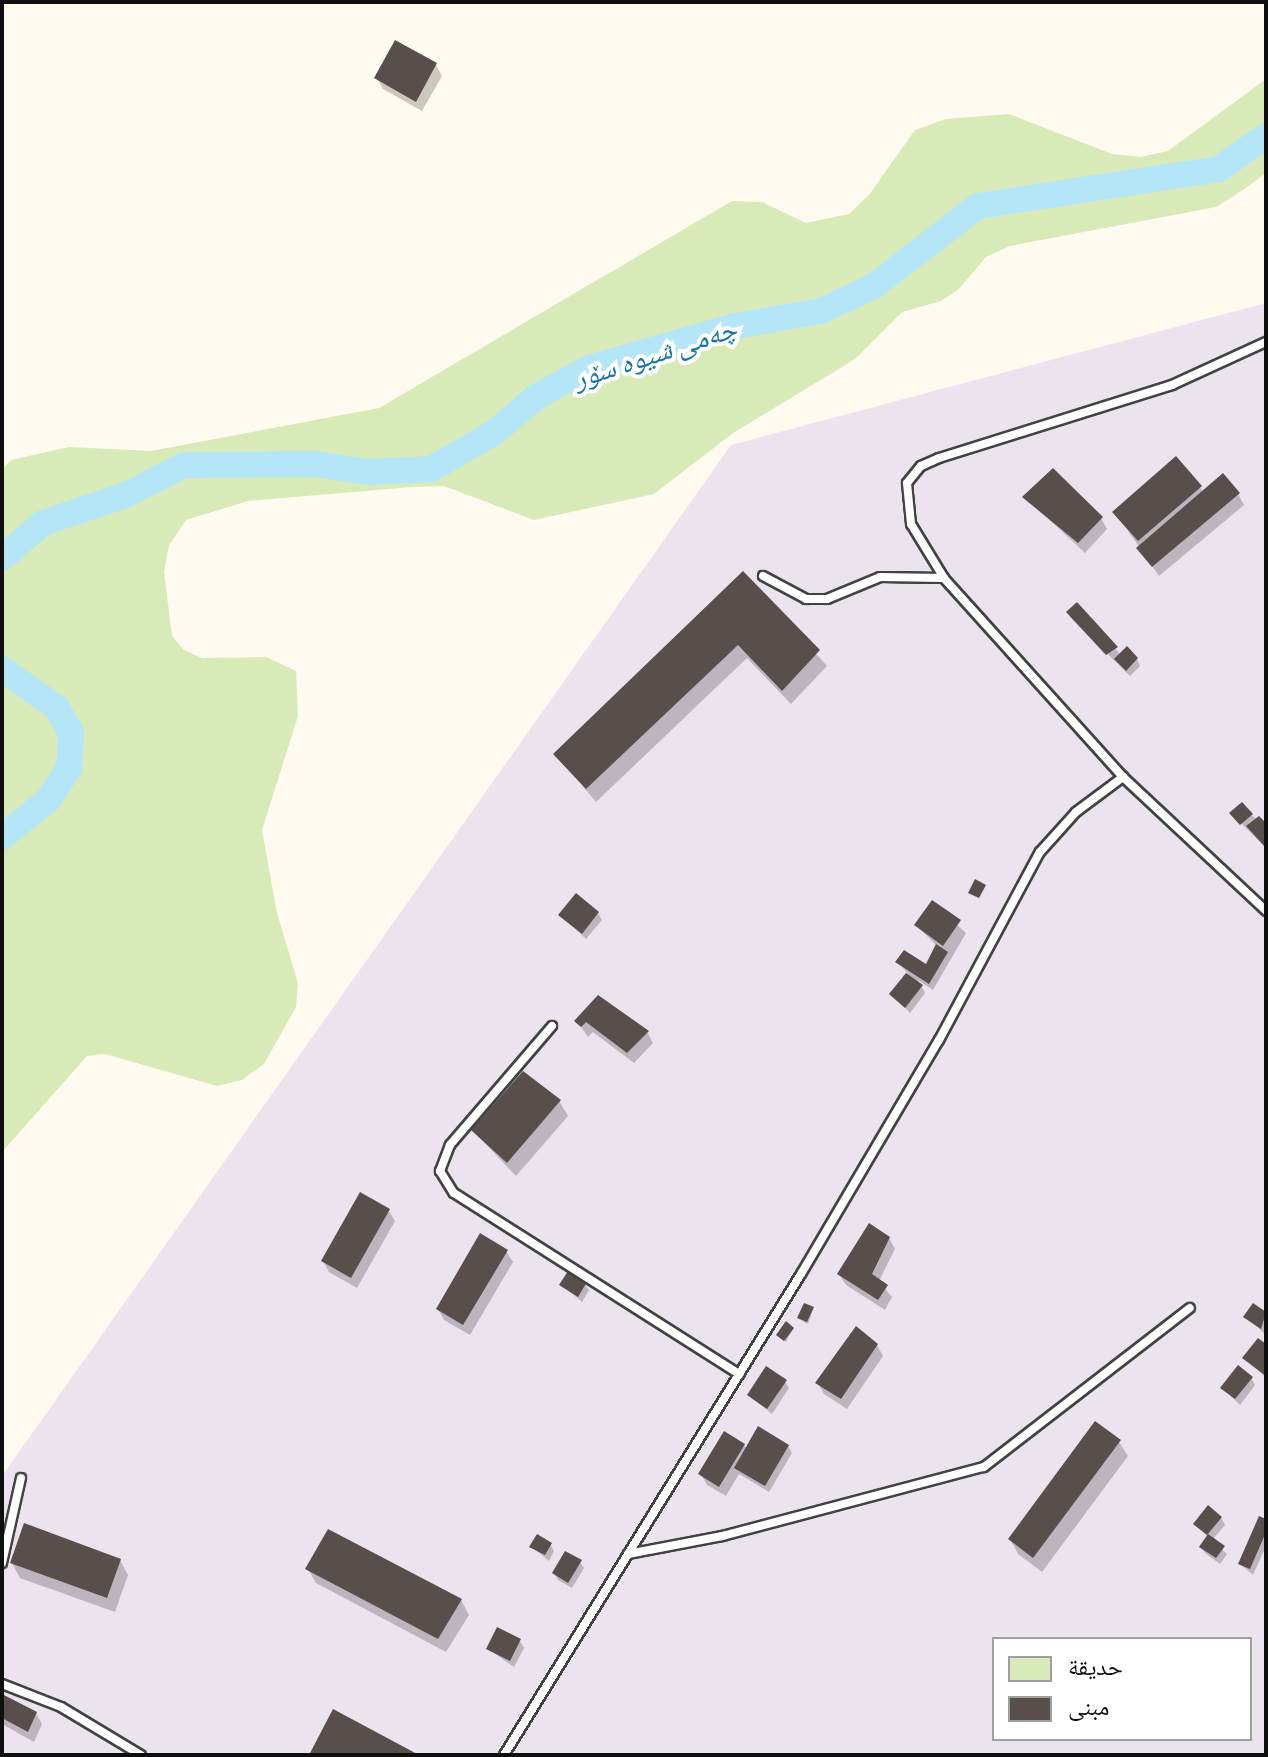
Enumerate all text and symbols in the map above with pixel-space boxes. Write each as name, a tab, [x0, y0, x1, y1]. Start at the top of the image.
water label: چەمی شیوە سۆر	[569, 311, 741, 395]
legend	[992, 1637, 1252, 1741]
text: حديقة	[1068, 1650, 1123, 1682]
text: مبنى	[1068, 1690, 1109, 1722]

